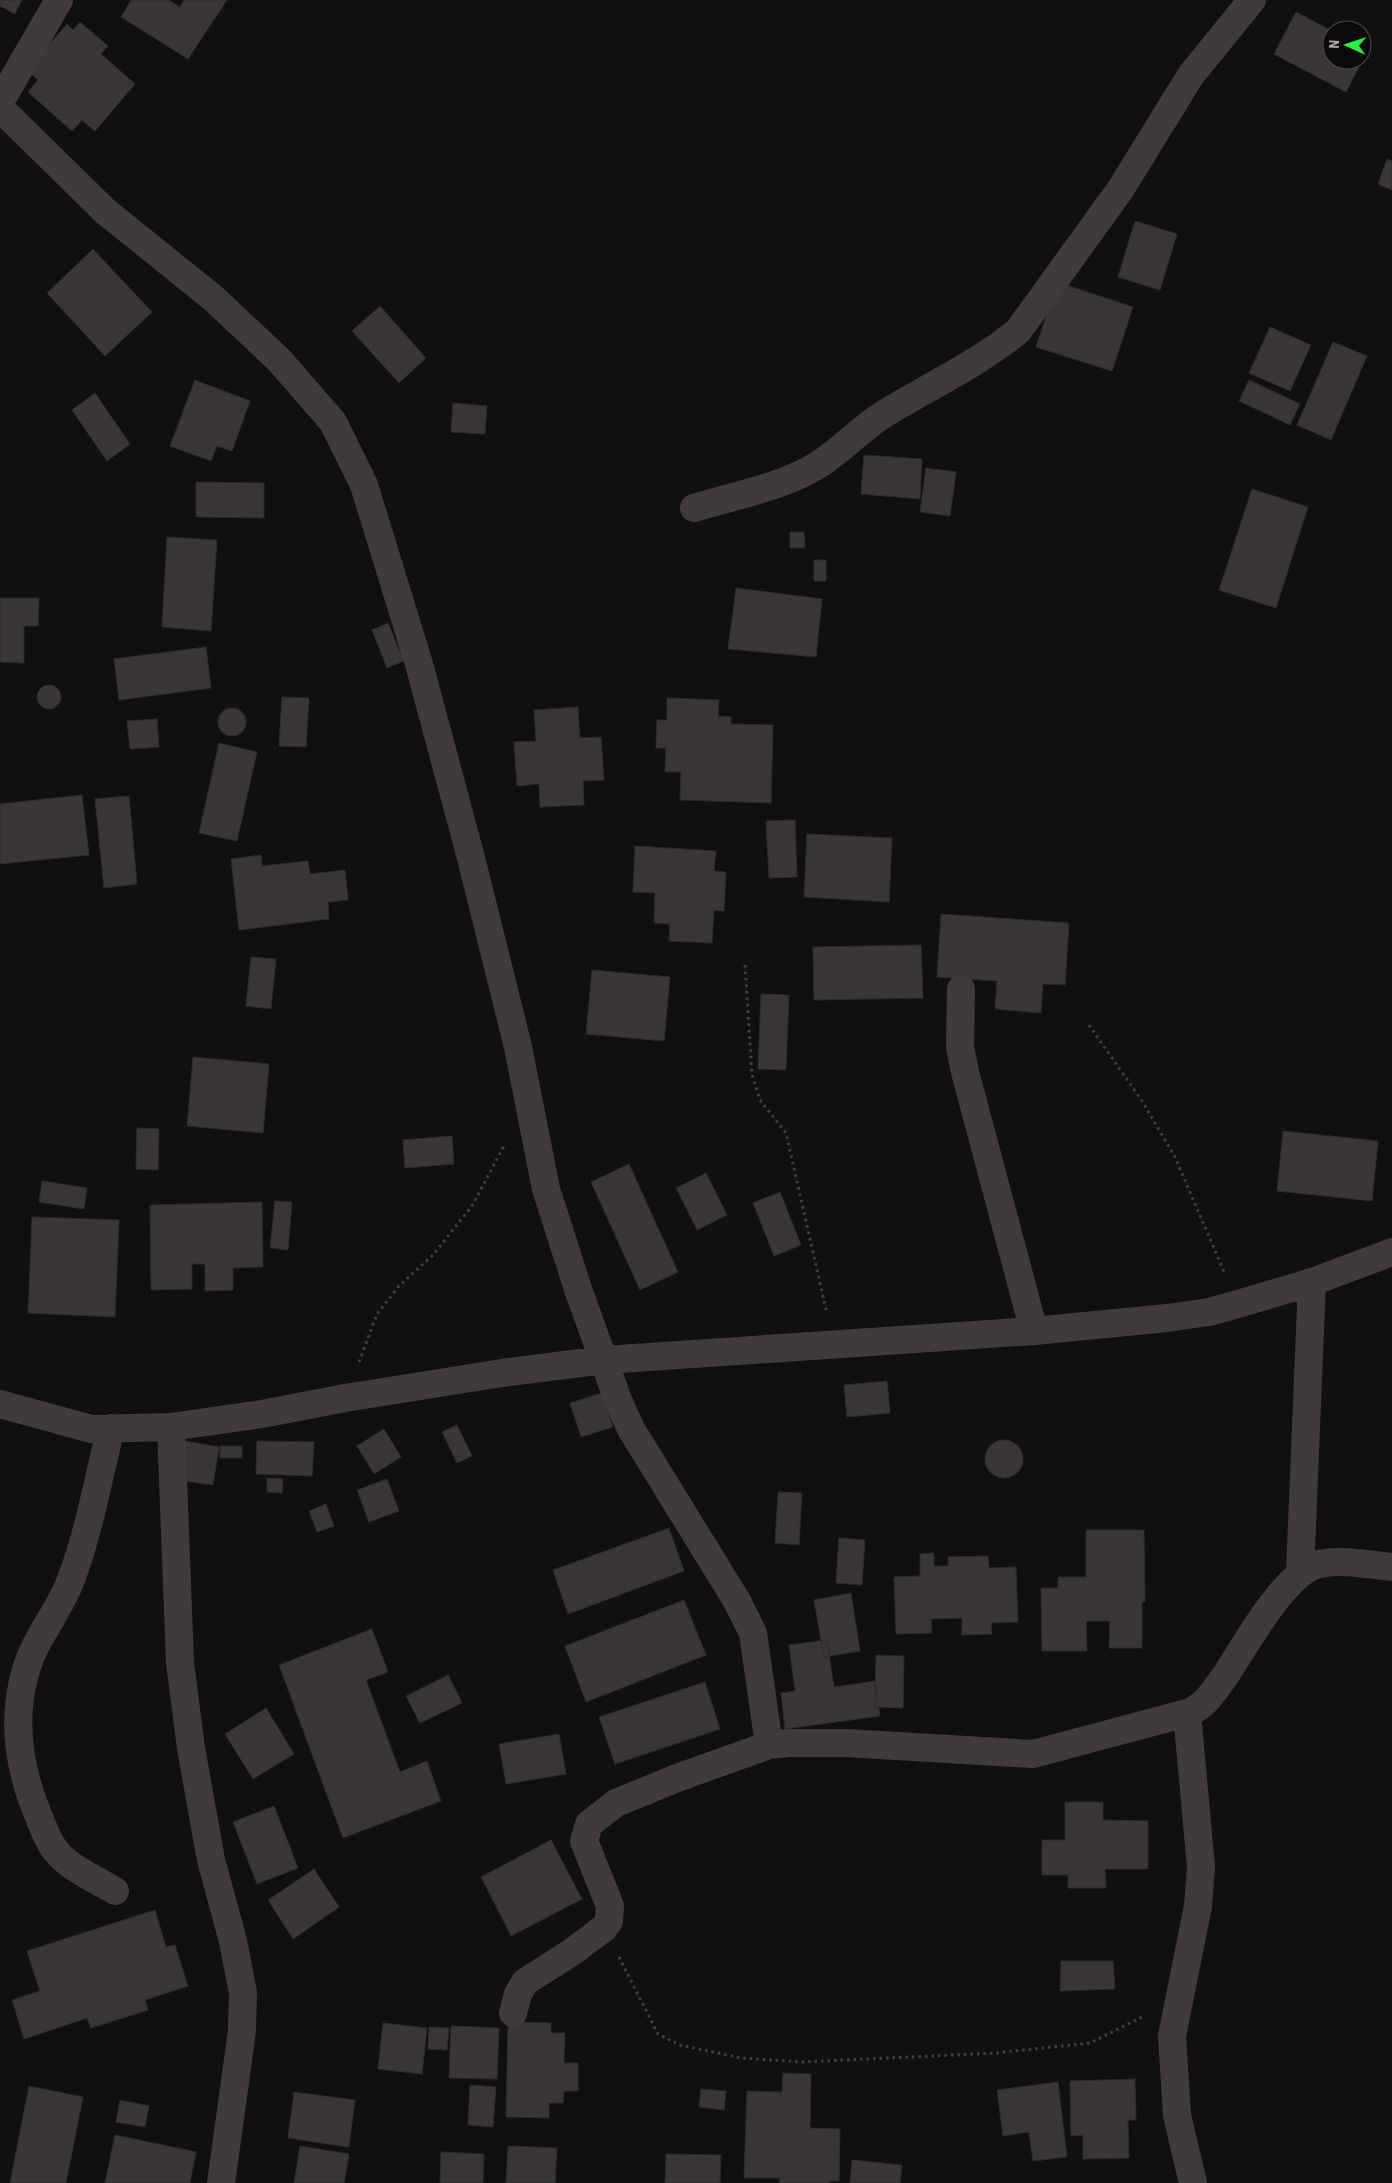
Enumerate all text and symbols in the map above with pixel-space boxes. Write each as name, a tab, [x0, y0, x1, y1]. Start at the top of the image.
north arrow	[1322, 20, 1372, 70]
text: N	[1326, 40, 1342, 49]

